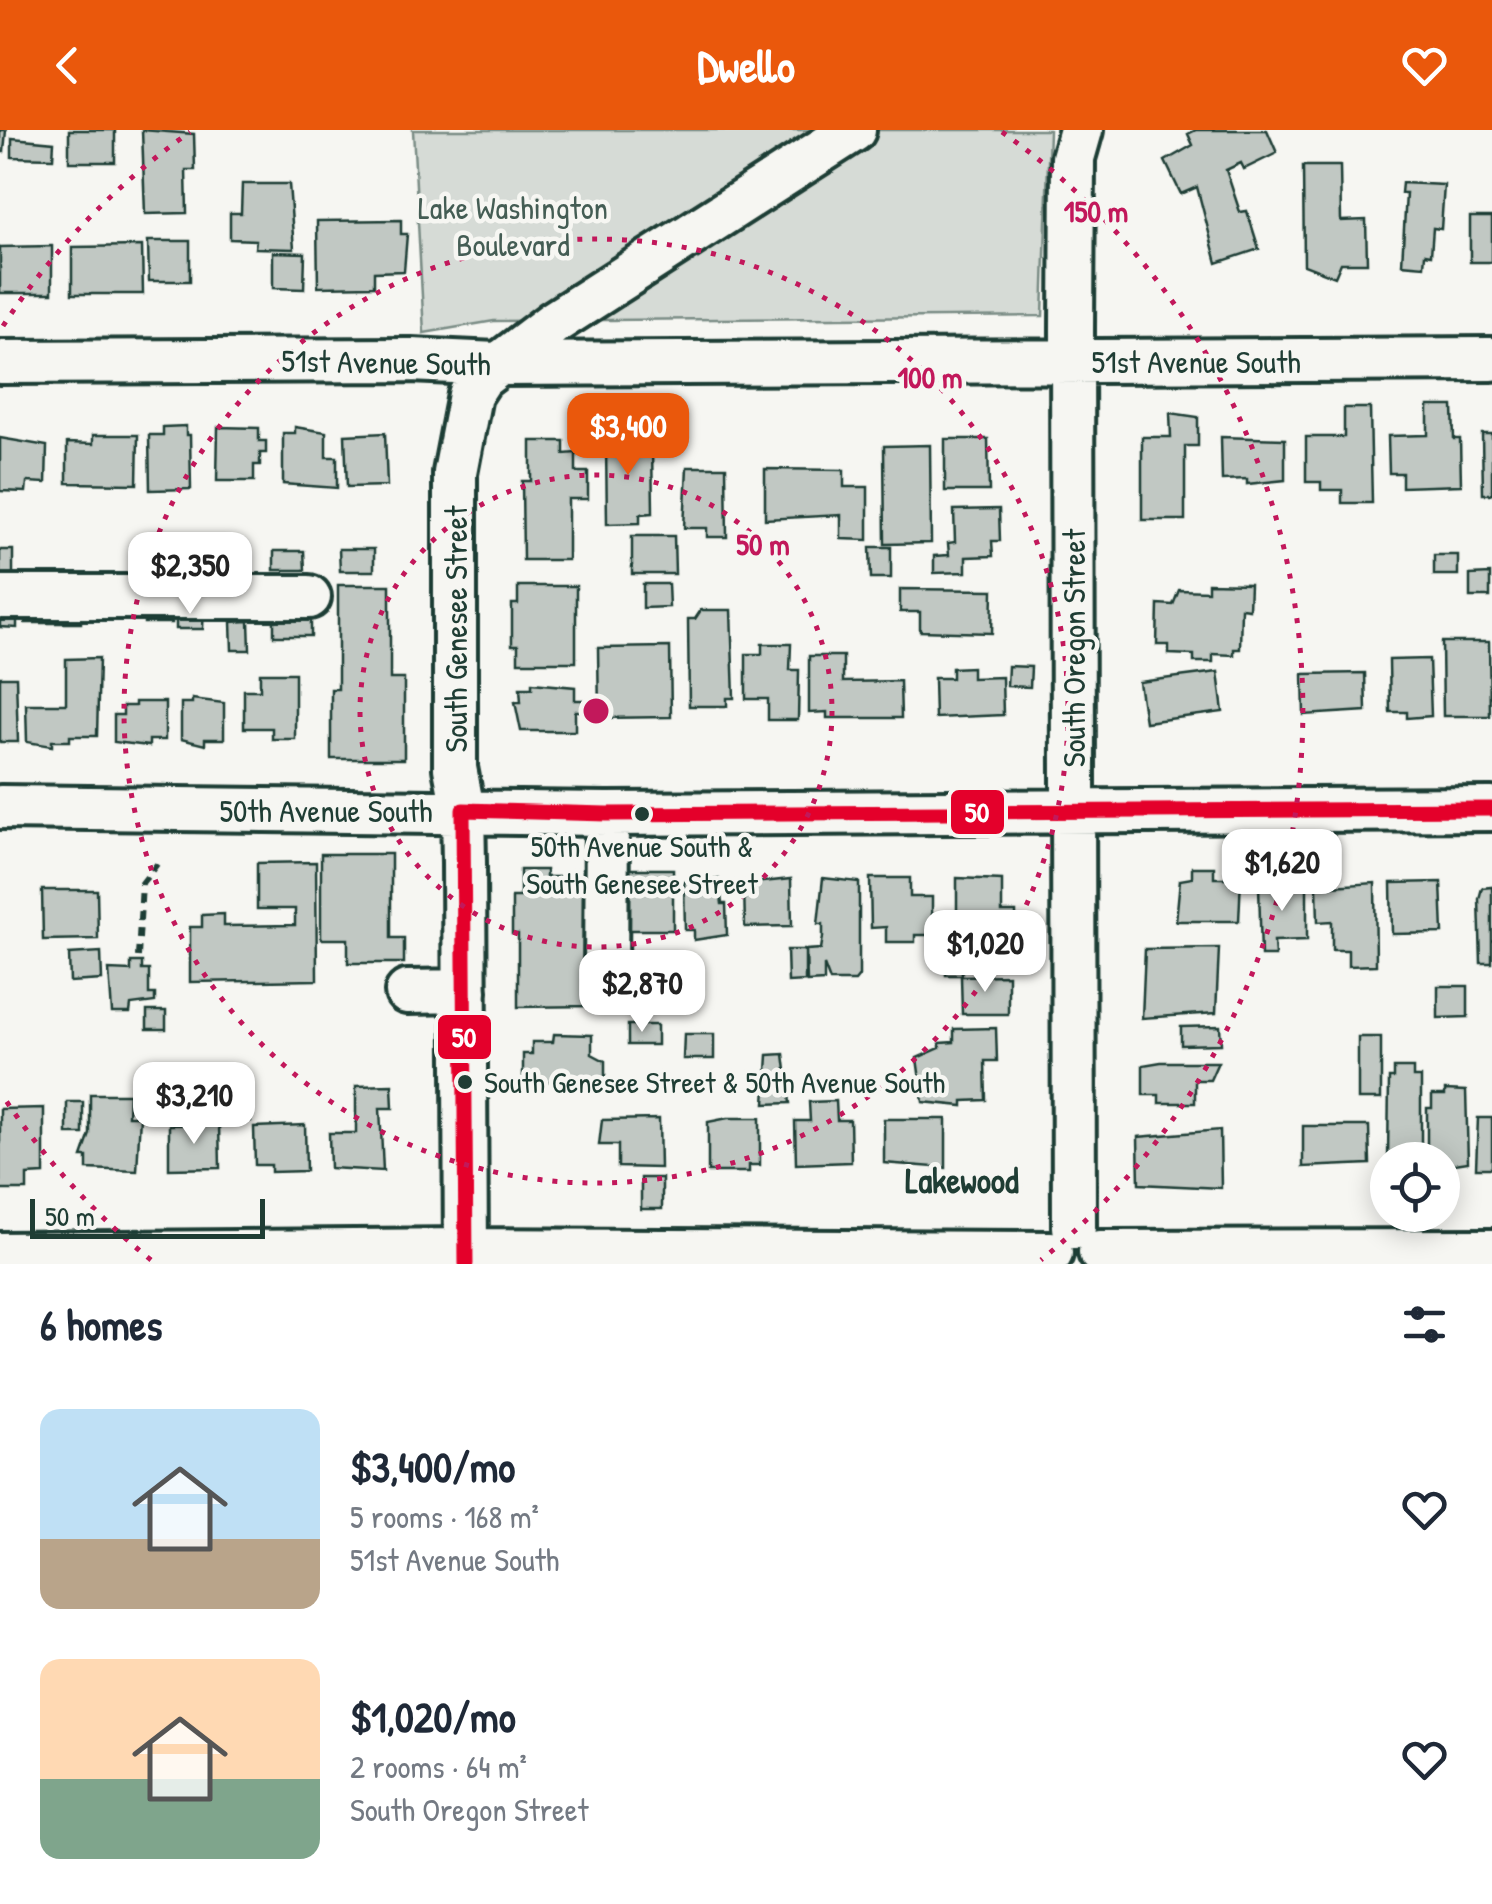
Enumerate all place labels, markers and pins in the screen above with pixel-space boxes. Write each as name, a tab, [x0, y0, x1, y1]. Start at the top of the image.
pin: $3,400	[547, 393, 709, 478]
pin: $2,350	[109, 532, 271, 617]
centre of rings	[578, 693, 614, 729]
marker: 50th Avenue South & South Genesee Street	[632, 804, 652, 824]
place label: 50th Avenue South & South Genesee Street	[526, 826, 759, 903]
pin: $1,620	[1201, 829, 1363, 914]
pin: $1,020	[904, 910, 1066, 995]
pin: $2,870	[561, 950, 723, 1035]
pin: $3,210	[113, 1062, 275, 1147]
place label: South Genesee Street & 50th Avenue South	[484, 1062, 945, 1102]
marker: South Genesee Street & 50th Avenue South	[455, 1072, 475, 1092]

